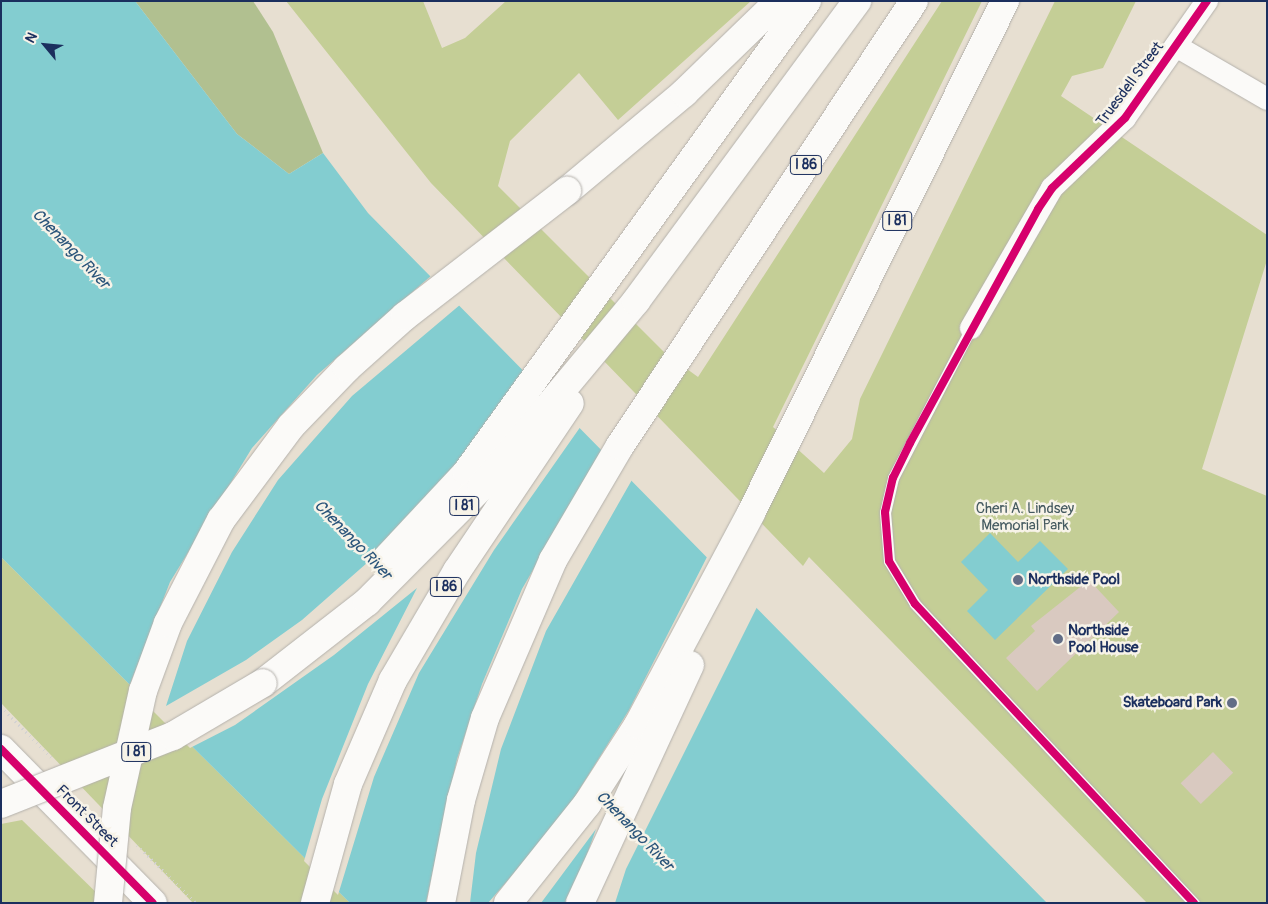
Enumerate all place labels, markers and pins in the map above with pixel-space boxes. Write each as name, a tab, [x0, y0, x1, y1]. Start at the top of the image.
place label: Northside Pool	[1028, 571, 1120, 589]
marker: Northside Pool	[1012, 574, 1024, 586]
place label: Northside Pool House	[1068, 621, 1138, 656]
marker: Northside Pool House	[1052, 633, 1064, 645]
place label: Skateboard Park	[1123, 694, 1222, 712]
marker: Skateboard Park	[1226, 697, 1238, 709]

